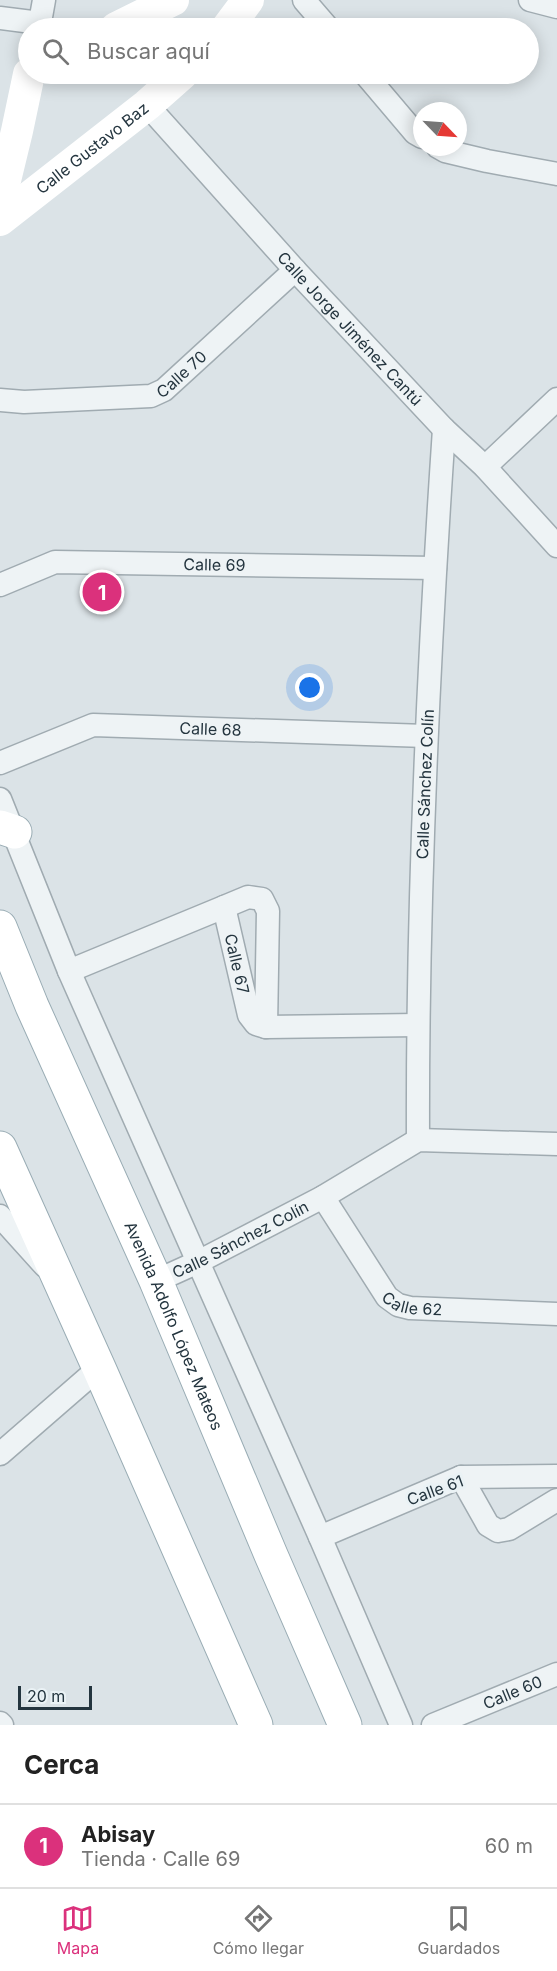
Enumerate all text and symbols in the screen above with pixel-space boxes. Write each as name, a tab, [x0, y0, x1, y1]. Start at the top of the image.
search box	[18, 18, 539, 84]
icon: search	[39, 35, 72, 68]
text: Buscar aquí	[87, 38, 210, 64]
street label: Calle Gustavo Baz	[32, 98, 152, 198]
north arrow	[413, 102, 467, 156]
street label: Calle Jorge Jiménez Cantú	[273, 247, 427, 410]
street label: Calle 70	[153, 346, 211, 402]
street label: Calle 69	[183, 554, 246, 575]
pin: 1	[82, 570, 122, 614]
your location	[295, 673, 324, 702]
street label: Calle Sánchez Colín	[412, 708, 438, 860]
street label: Calle 68	[179, 718, 242, 740]
street label: Calle 67	[221, 932, 254, 996]
street label: Calle Sánchez Colín	[169, 1196, 312, 1282]
street label: Avenida Adolfo López Mateos	[120, 1218, 227, 1433]
street label: Calle 62	[378, 1287, 443, 1319]
street label: Calle 61	[404, 1471, 466, 1509]
street label: Calle 60	[480, 1671, 545, 1713]
scale bar	[18, 1683, 92, 1710]
text: 20 m	[27, 1686, 65, 1706]
text: Cerca	[24, 1749, 99, 1780]
text: Abisay	[81, 1821, 155, 1847]
text: 1	[39, 1834, 48, 1858]
text: 60 m	[485, 1834, 533, 1858]
text: Tienda · Calle 69	[81, 1847, 240, 1871]
tab: Mapa	[57, 1902, 99, 1958]
tab: Cómo llegar	[213, 1902, 304, 1958]
tab: Guardados	[417, 1902, 500, 1958]

